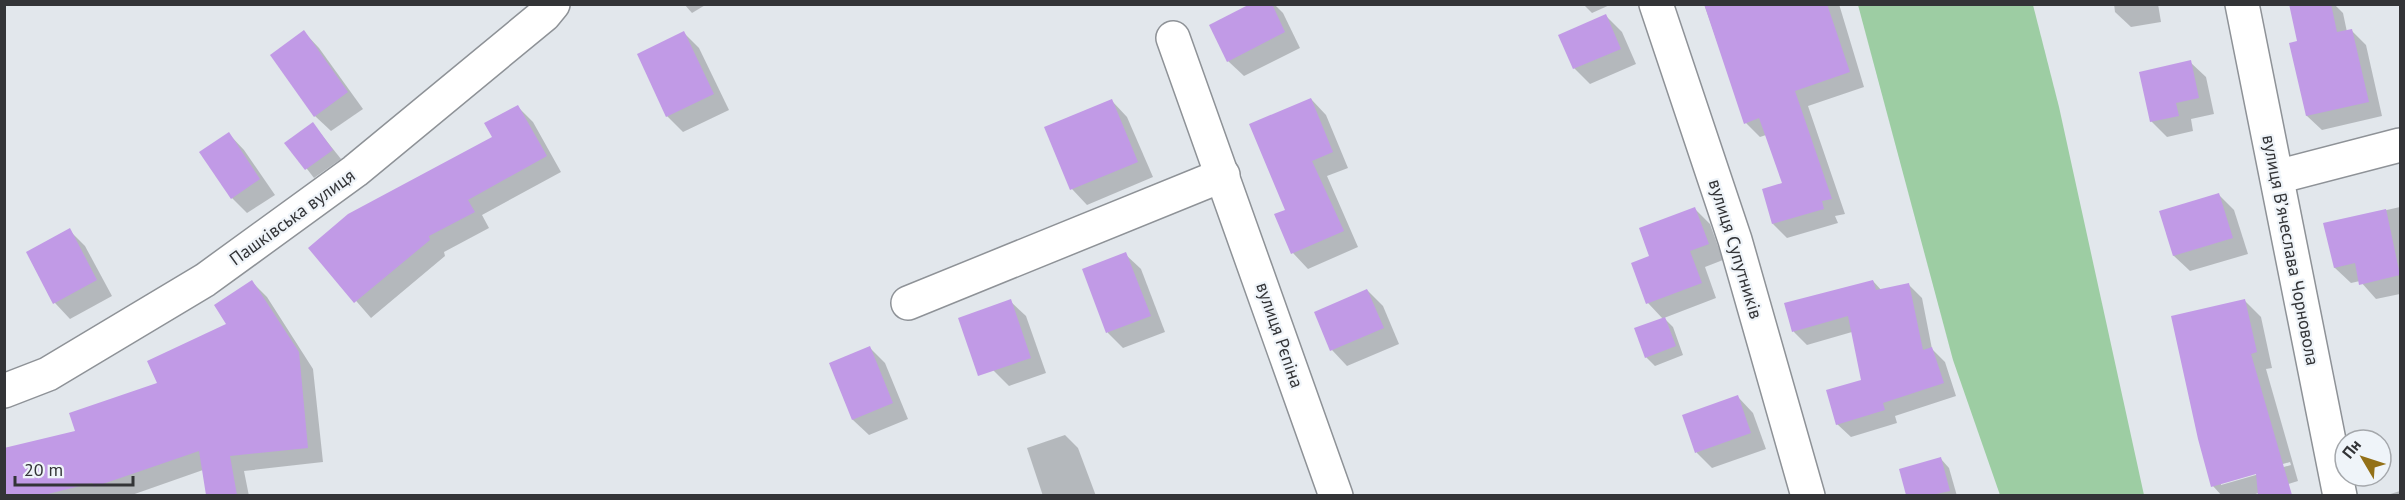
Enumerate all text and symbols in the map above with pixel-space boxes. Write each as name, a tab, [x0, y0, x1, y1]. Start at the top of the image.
street label: вулиця Вʼячеслава Чорновола	[2257, 133, 2325, 367]
street label: Пашківська вулиця	[225, 164, 359, 270]
street label: вулиця Супутників	[1704, 176, 1768, 322]
street label: вулиця Рєпіна	[1251, 279, 1309, 391]
north arrow	[2333, 428, 2393, 488]
text: Пн	[2338, 435, 2365, 462]
scale bar	[15, 449, 134, 487]
text: 20 m	[24, 458, 63, 481]

